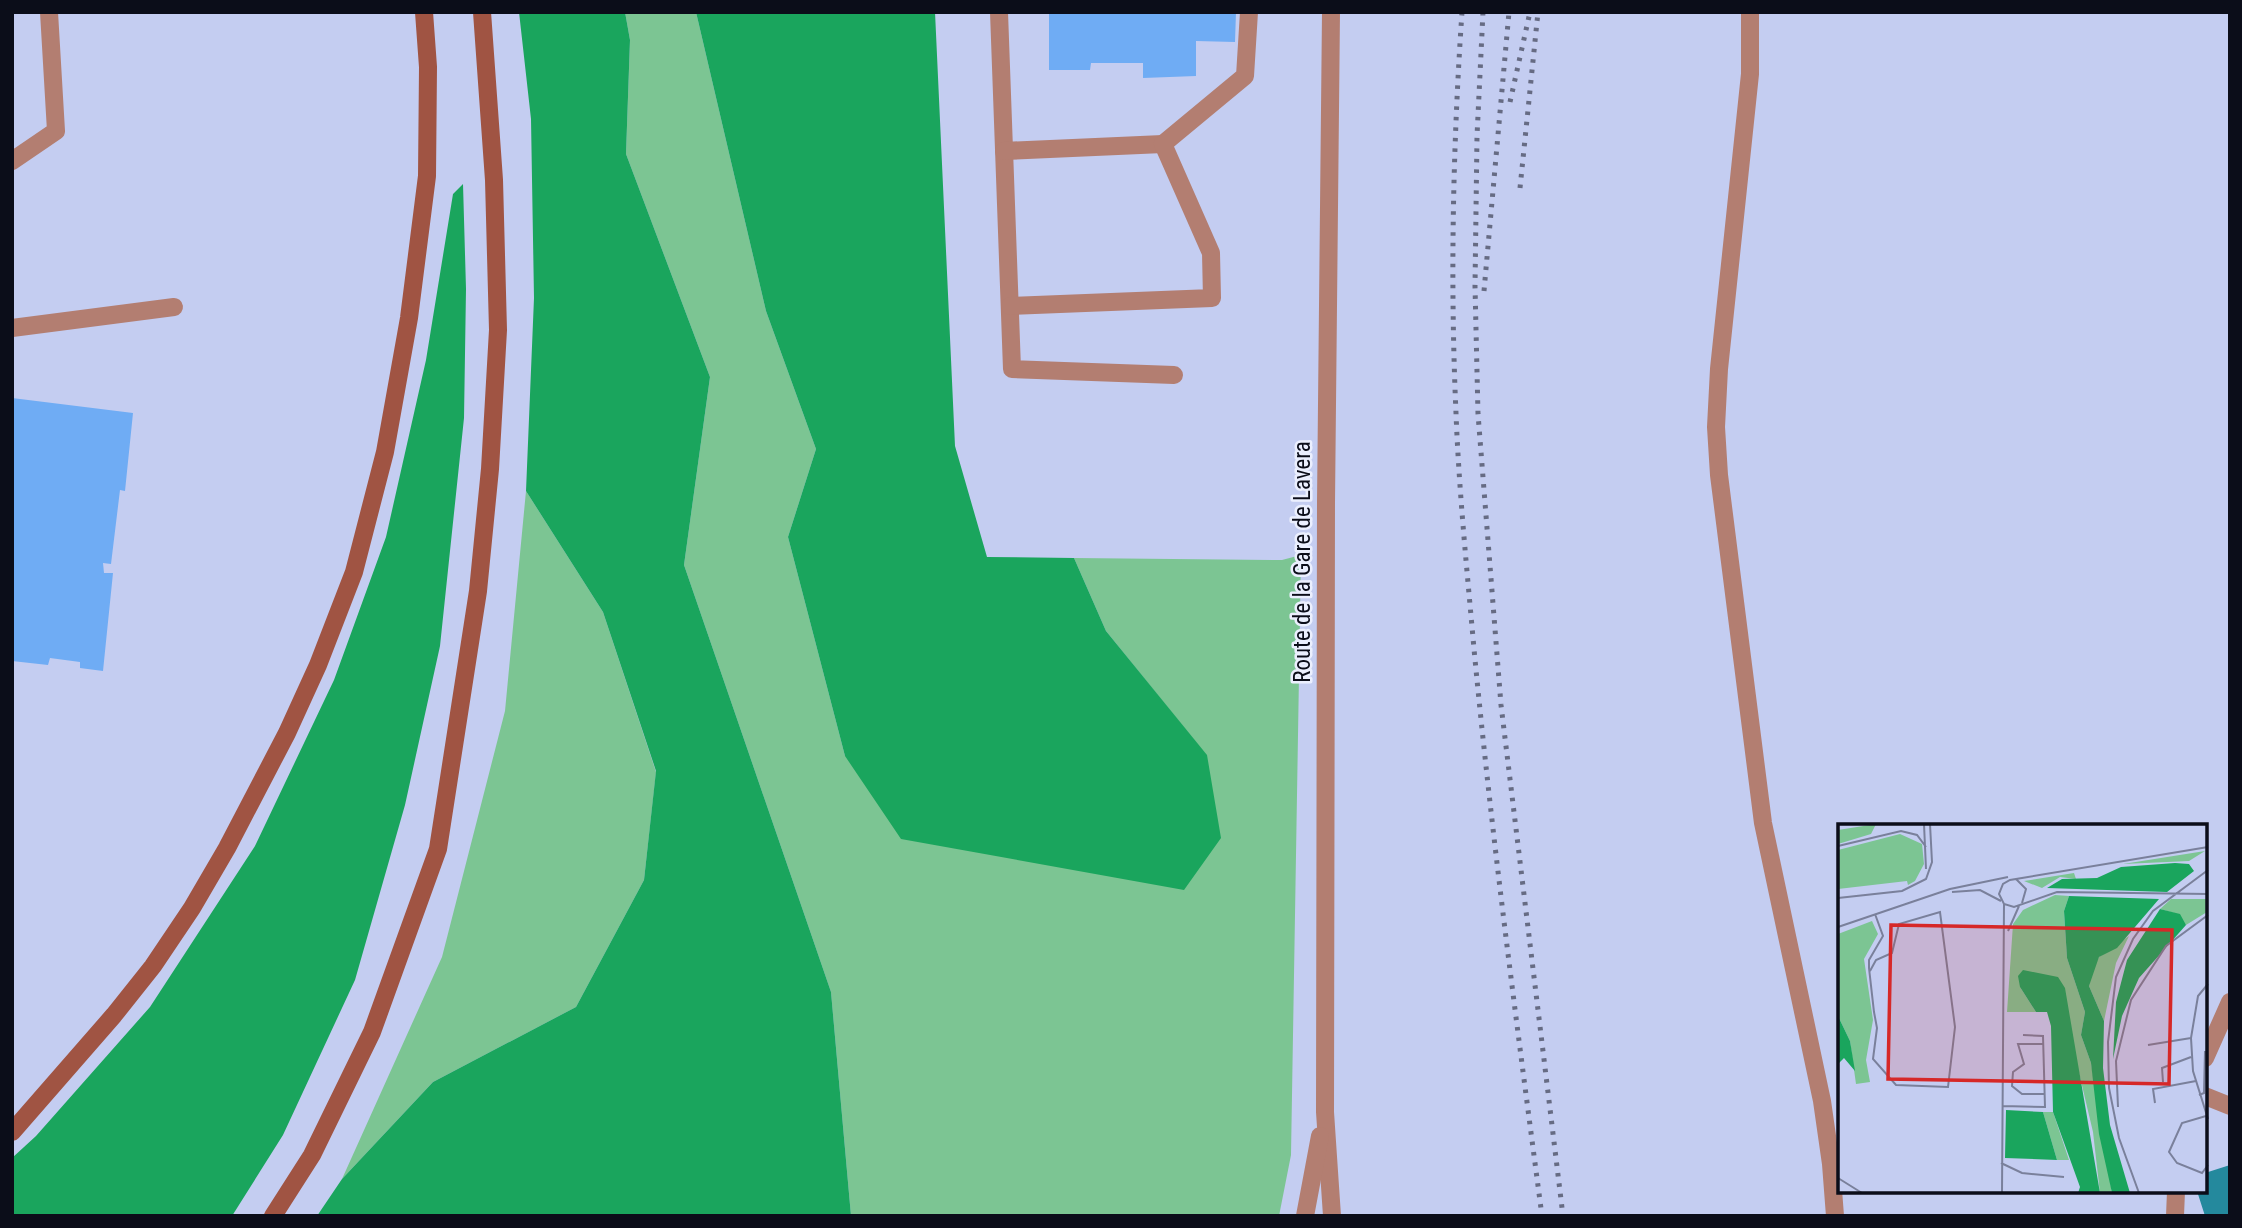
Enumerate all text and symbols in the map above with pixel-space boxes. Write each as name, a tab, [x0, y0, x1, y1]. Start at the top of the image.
street label: Route de la Gare de Lavera	[1289, 441, 1316, 683]
inset map	[1838, 824, 2207, 1193]

